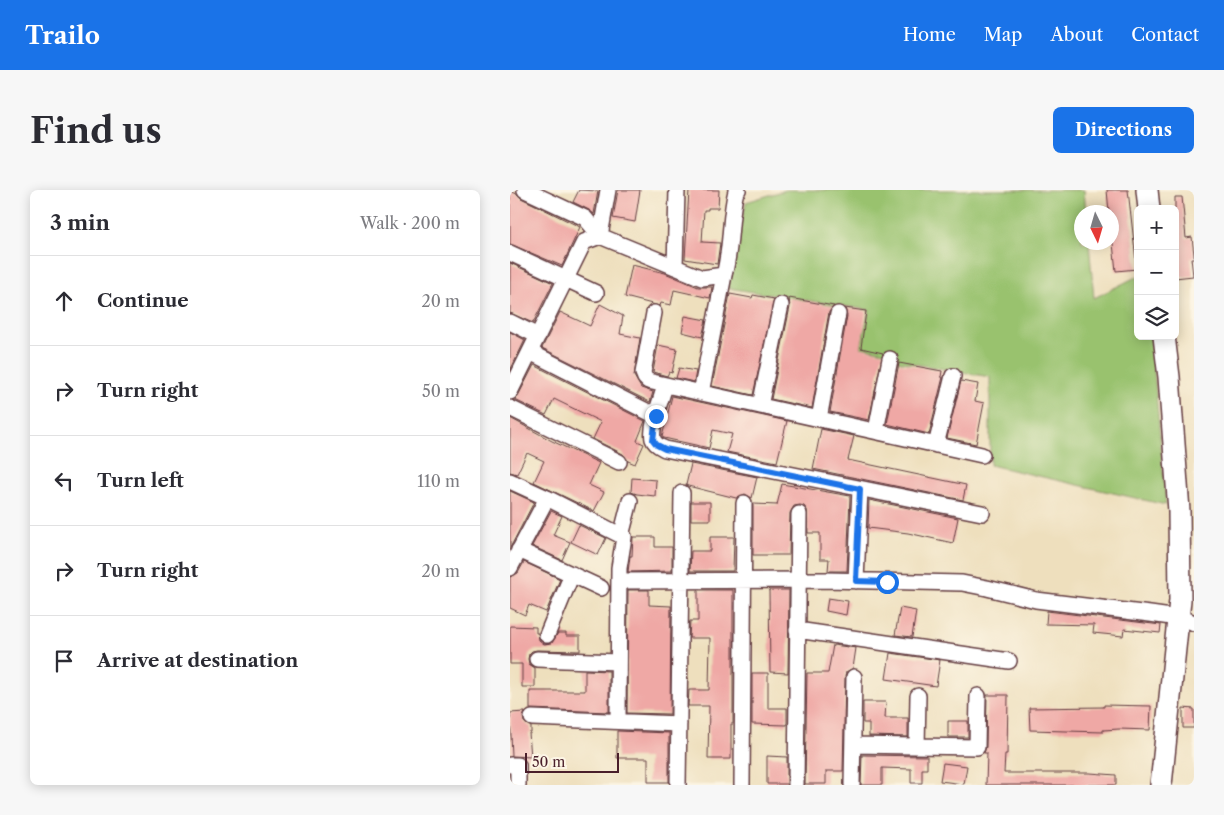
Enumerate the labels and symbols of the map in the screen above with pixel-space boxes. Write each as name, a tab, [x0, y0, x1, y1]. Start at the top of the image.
north arrow	[1074, 205, 1119, 250]
route end	[645, 405, 668, 428]
route start	[876, 571, 899, 594]
scale bar	[525, 750, 619, 773]

